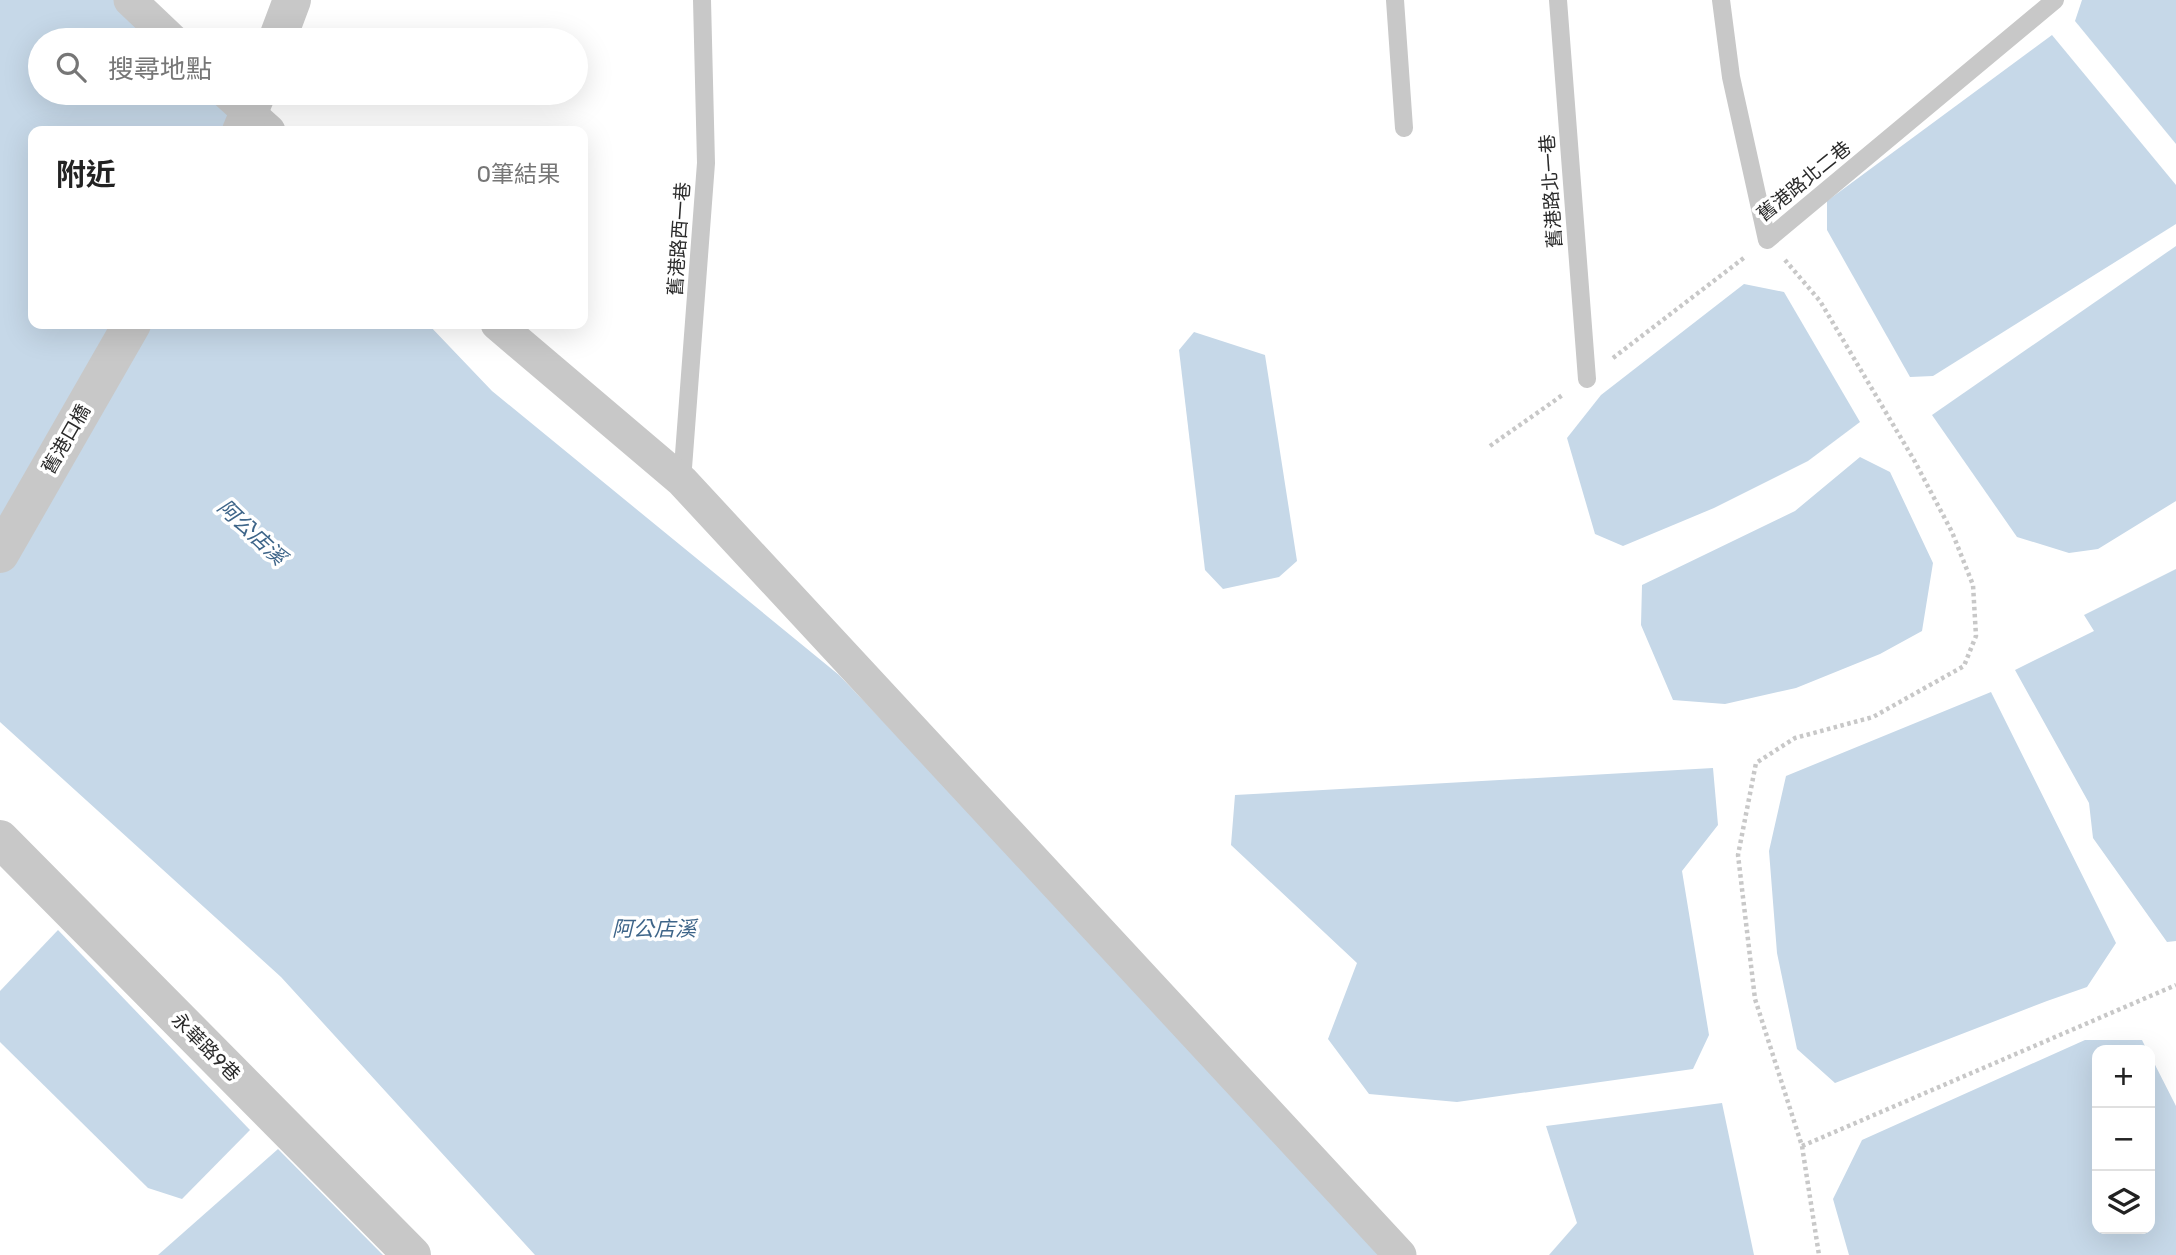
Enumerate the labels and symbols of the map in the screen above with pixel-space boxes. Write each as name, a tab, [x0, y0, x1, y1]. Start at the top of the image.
street label: 舊港路北一巷	[1536, 133, 1566, 249]
street label: 舊港路北二巷	[1752, 136, 1856, 226]
street label: 舊港路西一巷	[664, 181, 694, 297]
street label: 舊港口橋	[37, 400, 95, 478]
water label: 阿公店溪	[213, 494, 293, 572]
water label: 阿公店溪	[612, 916, 699, 941]
street label: 永華路9巷	[167, 1008, 245, 1086]

